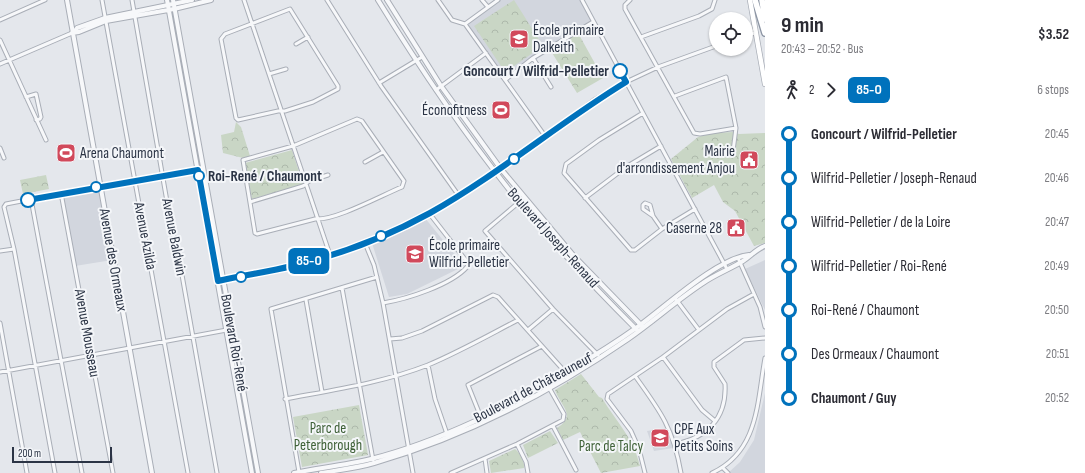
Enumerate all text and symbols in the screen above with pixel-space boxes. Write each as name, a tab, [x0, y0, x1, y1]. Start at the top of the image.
map controls	[709, 12, 753, 56]
button: locate	[709, 12, 753, 56]
text: 9 min	[781, 12, 824, 39]
place label: École primaire Dalkeith	[533, 21, 604, 57]
text: $3.52	[1038, 25, 1069, 44]
school or university icon: École primaire Dalkeith	[508, 28, 530, 50]
text: 20:43 – 20:52 · Bus	[781, 41, 863, 57]
place label: Goncourt / Wilfrid-Pelletier	[463, 62, 609, 81]
marker: Goncourt / Wilfrid-Pelletier	[612, 63, 628, 79]
icon: walk	[781, 79, 803, 101]
icon: forward	[820, 79, 842, 101]
text: 85-O	[856, 81, 882, 98]
text: 2	[809, 82, 814, 98]
text: 6 stops	[1037, 82, 1069, 98]
sports icon: Éconofitness	[490, 99, 512, 121]
place label: Éconofitness	[422, 101, 487, 120]
text: Goncourt / Wilfrid-Pelletier	[811, 125, 957, 144]
text: 20:45	[1045, 126, 1069, 142]
sports icon: Arena Chaumont	[55, 142, 77, 164]
place label: Mairie d'arrondissement Anjou	[616, 142, 735, 178]
place label: Arena Chaumont	[79, 144, 165, 163]
public building icon: Mairie d'arrondissement Anjou	[738, 149, 760, 171]
unlabelled marker	[508, 153, 520, 165]
place label: Roi-René / Chaumont	[208, 167, 322, 186]
text: Wilfrid-Pelletier / Joseph-Renaud	[811, 169, 977, 188]
marker: Roi-René / Chaumont	[193, 170, 205, 182]
text: 20:46	[1044, 170, 1069, 186]
unlabelled marker	[90, 181, 102, 193]
street label: Boulevard Joseph-Renaud	[503, 184, 603, 292]
unlabelled marker	[20, 192, 36, 208]
street label: Avenue Baldwin	[157, 196, 191, 277]
street label: Avenue Azilda	[129, 200, 161, 272]
street label: Avenue des Ormeaux	[94, 206, 131, 313]
text: Wilfrid-Pelletier / de la Loire	[811, 213, 950, 232]
text: 20:47	[1045, 214, 1069, 230]
public building icon: Caserne 28	[725, 217, 747, 239]
place label: Caserne 28	[666, 219, 722, 238]
unlabelled marker	[375, 230, 387, 242]
place label: École primaire Wilfrid-Pelletier	[429, 236, 510, 272]
school or university icon: École primaire Wilfrid-Pelletier	[404, 243, 426, 265]
line badge: 85-O	[281, 248, 337, 274]
text: 85-O	[296, 252, 322, 269]
text: Wilfrid-Pelletier / Roi-René	[811, 257, 947, 276]
text: 20:49	[1044, 258, 1069, 274]
unlabelled marker	[235, 271, 247, 283]
street label: Avenue Mousseau	[70, 286, 104, 379]
street label: Boulevard Roi-René	[216, 293, 252, 393]
text: Roi-René / Chaumont	[811, 301, 919, 320]
text: 20:50	[1045, 302, 1069, 318]
text: Des Ormeaux / Chaumont	[811, 345, 939, 364]
text: 20:51	[1046, 346, 1069, 362]
street label: Boulevard de Châteauneuf	[470, 348, 596, 427]
text: Chaumont / Guy	[811, 389, 897, 408]
text: 20:52	[1045, 390, 1069, 406]
park label: Parc de Peterborough	[294, 419, 362, 455]
place label: CPE Aux Petits Soins	[674, 420, 733, 456]
school or university icon: CPE Aux Petits Soins	[649, 427, 671, 449]
park label: Parc de Talcy	[579, 437, 643, 456]
scale bar	[12, 445, 112, 464]
text: 200 m	[18, 447, 41, 460]

